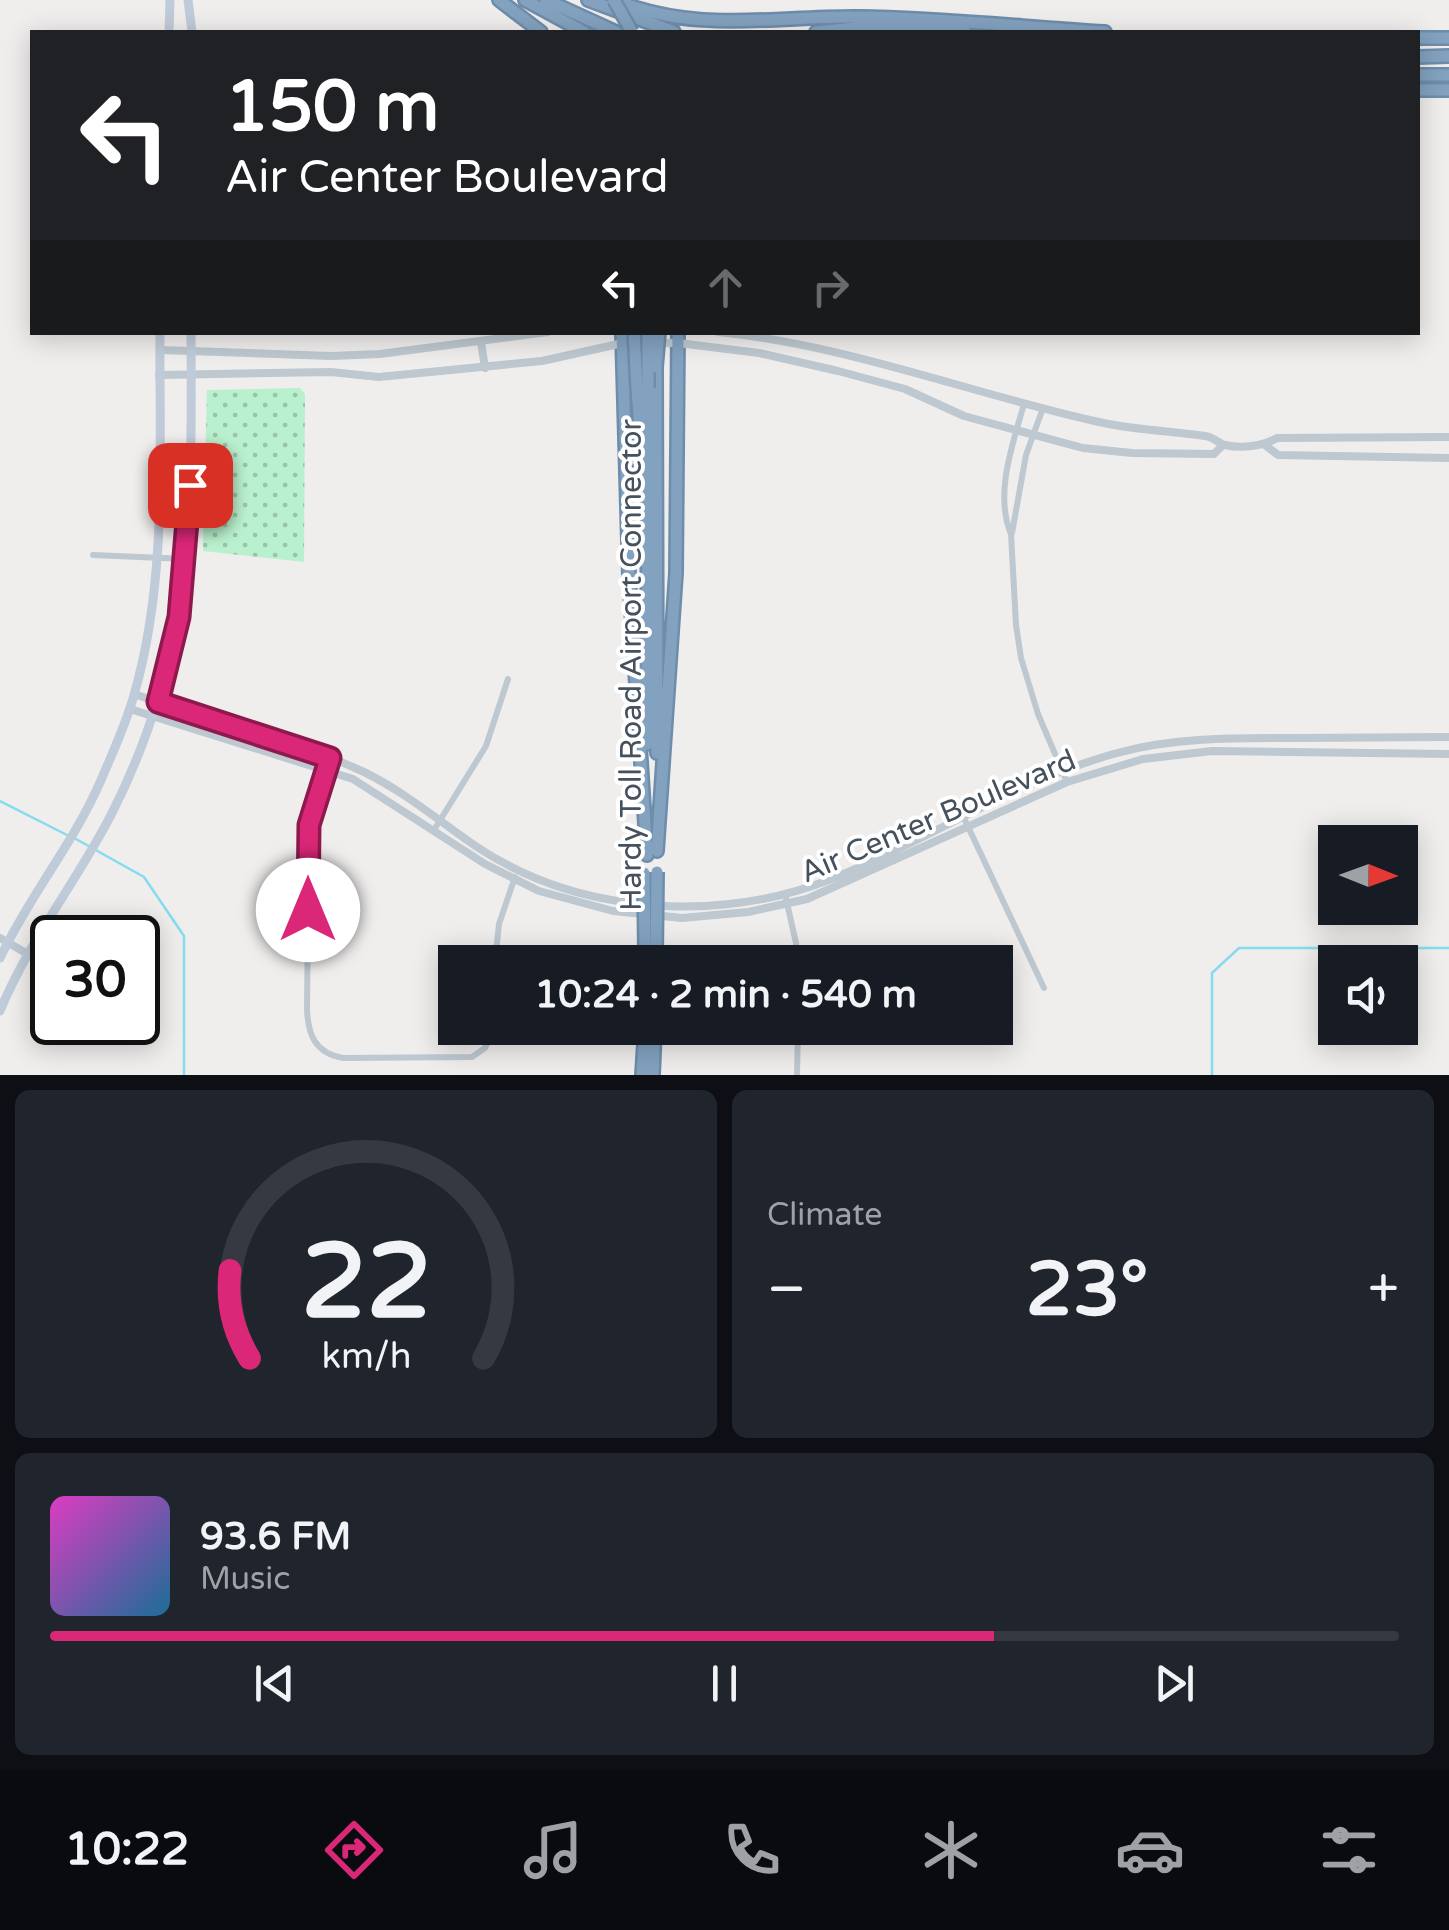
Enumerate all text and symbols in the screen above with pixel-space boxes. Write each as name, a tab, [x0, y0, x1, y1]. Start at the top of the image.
text: 150 m	[225, 66, 439, 150]
icon: left	[60, 70, 190, 200]
text: Air Center Boulevard	[225, 151, 669, 205]
icon: left	[593, 260, 648, 315]
icon: ahead	[698, 260, 753, 315]
icon: right	[803, 260, 858, 315]
street label: Hardy Toll Road Airport Connector	[613, 418, 650, 911]
pin	[148, 443, 233, 528]
icon: arrive	[163, 458, 218, 513]
street label: Air Center Boulevard	[795, 742, 1082, 891]
north arrow	[1318, 825, 1418, 925]
map controls	[1318, 825, 1418, 1045]
position arrow	[256, 858, 360, 962]
speed limit sign: 30	[30, 915, 160, 1045]
button: sound	[1318, 945, 1418, 1045]
text: 10:24 · 2 min · 540 m	[534, 972, 917, 1018]
text: Climate	[767, 1196, 882, 1234]
text: 22	[301, 1221, 431, 1346]
text: 23°	[1026, 1245, 1148, 1335]
text: −	[767, 1257, 806, 1323]
text: +	[1368, 1257, 1399, 1323]
text: km/h	[321, 1335, 411, 1378]
text: 93.6 FM	[200, 1514, 351, 1560]
text: Music	[200, 1560, 290, 1598]
icon: previous	[247, 1656, 302, 1711]
icon: pause	[697, 1656, 752, 1711]
icon: next	[1147, 1656, 1202, 1711]
icon: directions	[319, 1815, 389, 1885]
icon: music	[518, 1815, 588, 1885]
icon: phone	[717, 1815, 787, 1885]
icon: climate	[916, 1815, 986, 1885]
icon: car	[1115, 1815, 1185, 1885]
icon: filters	[1314, 1815, 1384, 1885]
text: 10:22	[65, 1823, 189, 1877]

